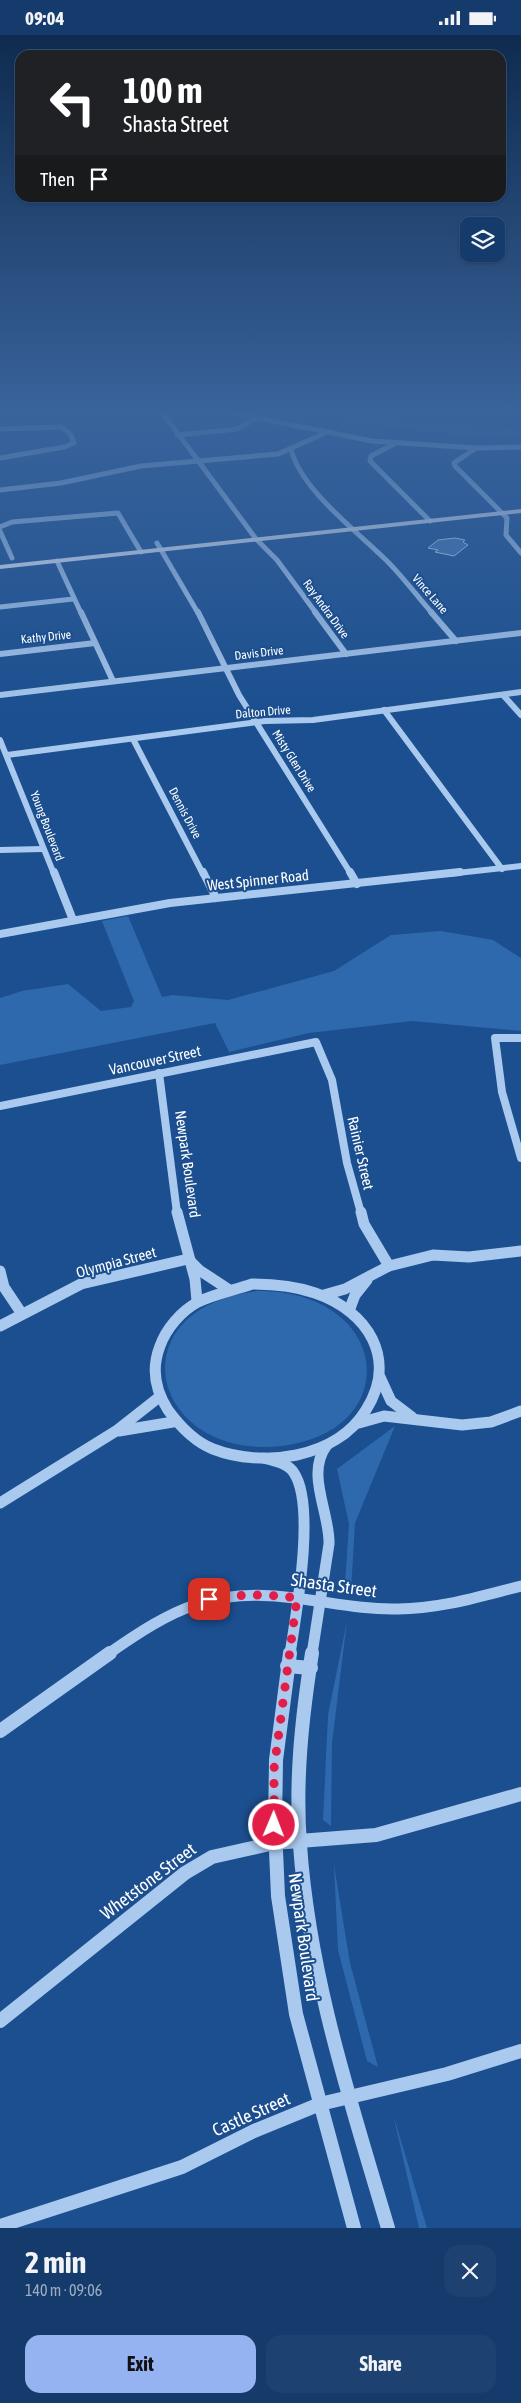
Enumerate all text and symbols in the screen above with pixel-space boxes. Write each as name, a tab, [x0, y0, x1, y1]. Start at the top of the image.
text: 09:04	[25, 7, 64, 29]
icon: left	[40, 70, 105, 135]
text: 100 m	[123, 70, 202, 110]
text: Shasta Street	[123, 111, 229, 137]
icon: arrive	[85, 165, 113, 193]
text: Then	[40, 168, 75, 190]
map controls	[460, 217, 505, 262]
button: layers	[460, 217, 505, 262]
street label: Vince Lane	[409, 571, 451, 617]
street label: Ray Andra Drive	[300, 577, 352, 641]
street label: Kathy Drive	[20, 627, 72, 647]
street label: Davis Drive	[234, 643, 284, 663]
street label: Dalton Drive	[235, 703, 291, 721]
street label: Misty Glen Drive	[269, 727, 319, 795]
street label: Dennis Drive	[166, 785, 204, 841]
street label: Young Boulevard	[27, 789, 67, 863]
street label: West Spinner Road	[206, 866, 310, 894]
street label: Vancouver Street	[108, 1042, 202, 1078]
street label: Newpark Boulevard	[172, 1109, 204, 1219]
street label: Rainier Street	[344, 1115, 378, 1191]
street label: Olympia Street	[74, 1243, 158, 1281]
street label: Shasta Street	[290, 1569, 378, 1601]
pin	[188, 1578, 230, 1620]
icon: arrive	[195, 1585, 223, 1613]
position arrow	[247, 1798, 299, 1850]
street label: Whetstone Street	[96, 1838, 200, 1924]
street label: Newpark Boulevard	[285, 1871, 323, 2003]
street label: Castle Street	[209, 2088, 293, 2140]
text: 2 min	[25, 2245, 86, 2279]
button: close	[444, 2245, 496, 2297]
text: 140 m · 09:06	[25, 2281, 102, 2299]
button: Exit	[25, 2335, 256, 2393]
button: Share	[266, 2335, 496, 2393]

